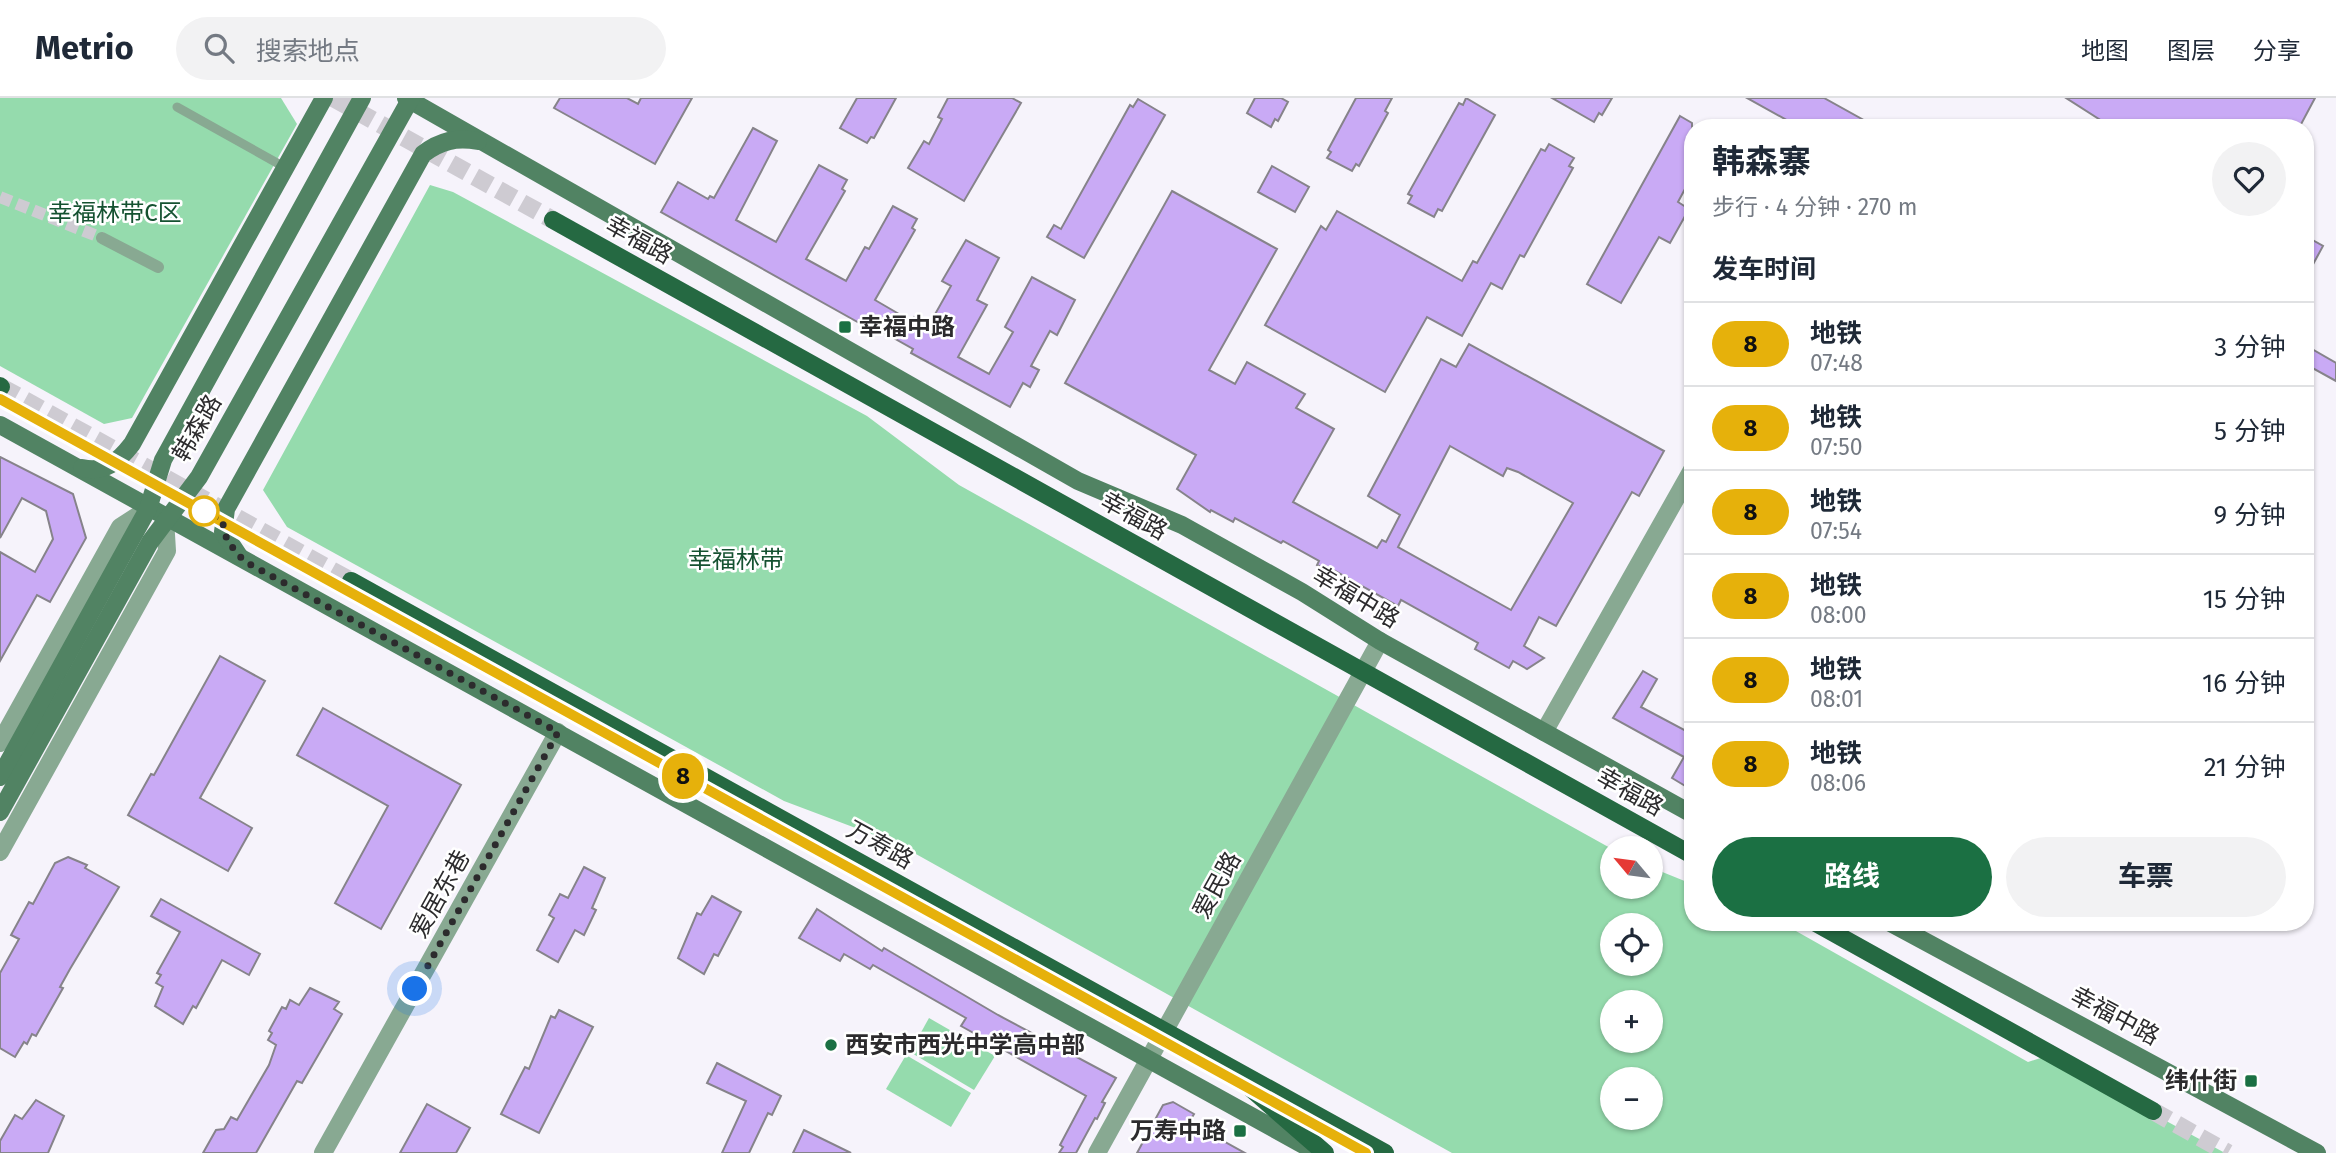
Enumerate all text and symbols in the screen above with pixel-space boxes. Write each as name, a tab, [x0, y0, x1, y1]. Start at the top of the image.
search box	[176, 17, 666, 80]
text: Metrio	[35, 28, 134, 68]
icon: search	[200, 29, 238, 67]
text: 搜索地点	[256, 36, 360, 67]
text: 地图	[2081, 37, 2129, 65]
text: 图层	[2167, 37, 2215, 65]
text: 分享	[2253, 37, 2301, 65]
text: 韩森寨	[1712, 142, 1811, 182]
button: heart	[2212, 142, 2286, 216]
text: 步行 · 4 分钟 · 270 m	[1712, 193, 1917, 221]
park label: 幸福林带C区	[48, 199, 182, 227]
street label: 幸福路	[601, 210, 677, 270]
text: 发车时间	[1712, 254, 1816, 285]
place label: 幸福中路	[859, 313, 955, 341]
text: 地铁	[1810, 318, 1862, 349]
marker: 幸福中路	[837, 319, 853, 335]
text: 8	[1744, 330, 1757, 358]
text: 3 分钟	[2214, 332, 2286, 363]
text: 07:48	[1810, 349, 1863, 377]
street label: 韩森路	[167, 390, 227, 466]
text: 地铁	[1810, 402, 1862, 433]
text: 8	[1744, 414, 1757, 442]
text: 5 分钟	[2214, 416, 2286, 447]
text: 07:50	[1810, 433, 1863, 461]
street label: 幸福路	[1096, 486, 1172, 546]
text: 地铁	[1810, 486, 1862, 517]
unlabelled marker	[189, 496, 219, 526]
text: 8	[1744, 498, 1757, 526]
text: 9 分钟	[2213, 500, 2286, 531]
text: 07:54	[1810, 517, 1862, 545]
park label: 幸福林带	[688, 546, 784, 574]
street label: 幸福中路	[1308, 560, 1404, 634]
text: 地铁	[1810, 570, 1862, 601]
text: 8	[1744, 582, 1757, 610]
text: 15 分钟	[2203, 584, 2286, 615]
text: 08:00	[1810, 601, 1867, 629]
text: 地铁	[1810, 654, 1862, 685]
text: 8	[1744, 666, 1757, 694]
text: 16 分钟	[2202, 668, 2286, 699]
text: 08:01	[1810, 685, 1863, 713]
text: 地铁	[1810, 738, 1862, 769]
text: 8	[1744, 750, 1757, 778]
text: 21 分钟	[2204, 752, 2286, 783]
line badge: 8	[660, 753, 706, 799]
text: 8	[676, 762, 690, 790]
street label: 幸福路	[1592, 762, 1668, 822]
text: 08:06	[1810, 769, 1866, 797]
street label: 万寿路	[842, 815, 918, 875]
north arrow	[1600, 836, 1662, 900]
map controls	[1600, 836, 1663, 1130]
button: 路线	[1712, 837, 1992, 917]
button: 车票	[2006, 837, 2286, 917]
street label: 爱居东巷	[404, 845, 476, 943]
street label: 爱民路	[1187, 847, 1247, 923]
button: locate	[1600, 913, 1663, 976]
your location	[397, 971, 432, 1006]
street label: 幸福中路	[2066, 981, 2164, 1051]
button: +	[1600, 990, 1663, 1053]
place label: 西安市西光中学高中部	[845, 1031, 1085, 1059]
marker: 西安市西光中学高中部	[823, 1037, 839, 1053]
button: −	[1600, 1067, 1663, 1130]
place label: 纬什街	[2165, 1067, 2237, 1095]
marker: 纬什街	[2243, 1073, 2259, 1089]
place label: 万寿中路	[1130, 1117, 1226, 1145]
marker: 万寿中路	[1232, 1123, 1248, 1139]

